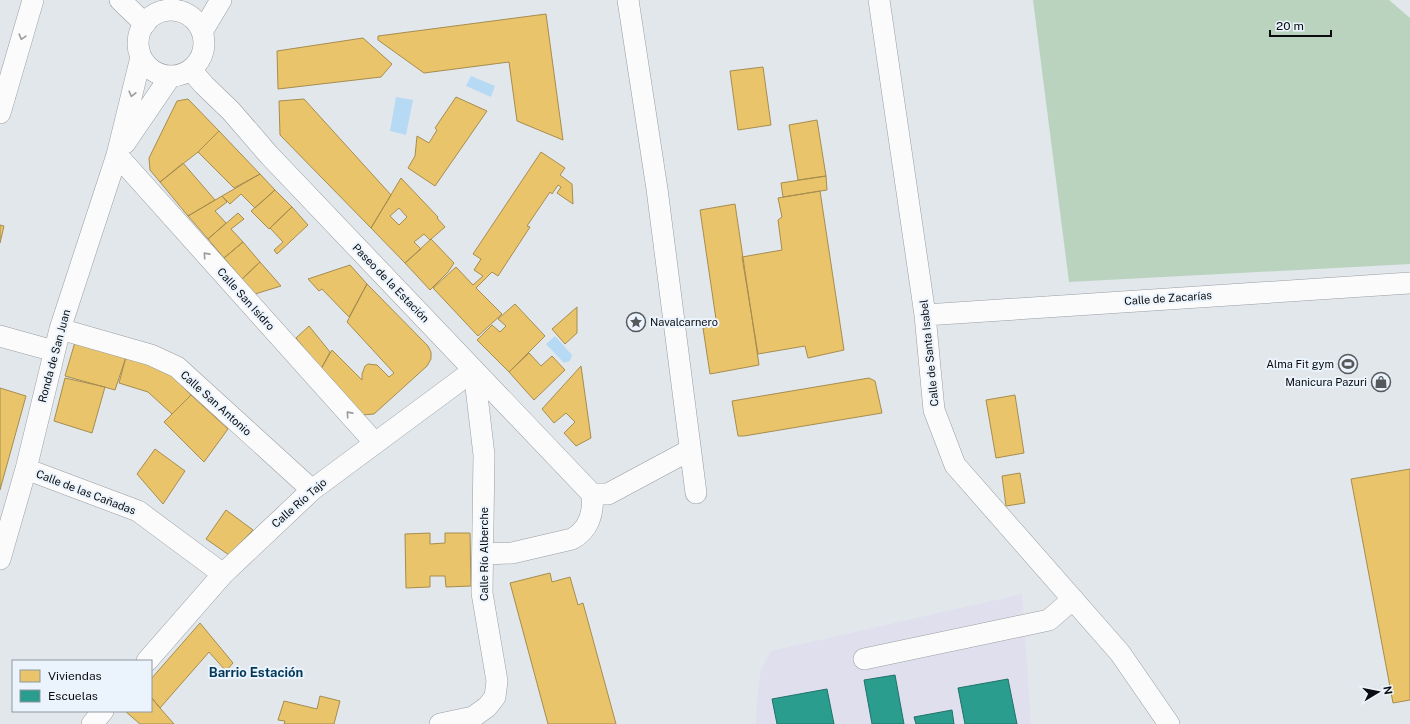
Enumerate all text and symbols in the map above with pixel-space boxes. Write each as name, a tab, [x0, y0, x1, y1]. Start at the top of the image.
scale bar	[1270, 12, 1331, 38]
text: 20 m	[1276, 19, 1304, 33]
one-way arrow	[18, 34, 27, 41]
one-way arrow	[128, 91, 137, 98]
street label: Paseo de la Estación	[350, 241, 432, 325]
one-way arrow	[204, 252, 211, 260]
street label: Calle San Isidro	[215, 265, 277, 333]
street label: Calle de Zacarías	[1124, 289, 1213, 307]
street label: Calle de Santa Isabel	[917, 299, 941, 407]
street label: Ronda de San Juan	[36, 308, 72, 404]
place icon: Navalcarnero	[625, 311, 647, 333]
place label: Navalcarnero	[650, 316, 718, 328]
sports icon: Alma Fit gym	[1337, 353, 1359, 375]
place label: Alma Fit gym	[1266, 358, 1334, 370]
street label: Calle San Antonio	[178, 368, 254, 438]
shop icon: Manicura Pazuri	[1370, 371, 1392, 393]
place label: Manicura Pazuri	[1285, 376, 1367, 388]
one-way arrow	[346, 411, 354, 419]
street label: Calle de las Cañadas	[35, 467, 138, 517]
street label: Calle Río Tajo	[269, 476, 329, 530]
street label: Calle Río Alberche	[478, 507, 490, 601]
legend	[12, 660, 152, 712]
district label: Barrio Estación	[209, 665, 303, 680]
text: Viviendas	[48, 669, 102, 683]
north arrow	[1358, 672, 1398, 712]
text: N	[1381, 685, 1395, 696]
text: Escuelas	[48, 689, 98, 703]

